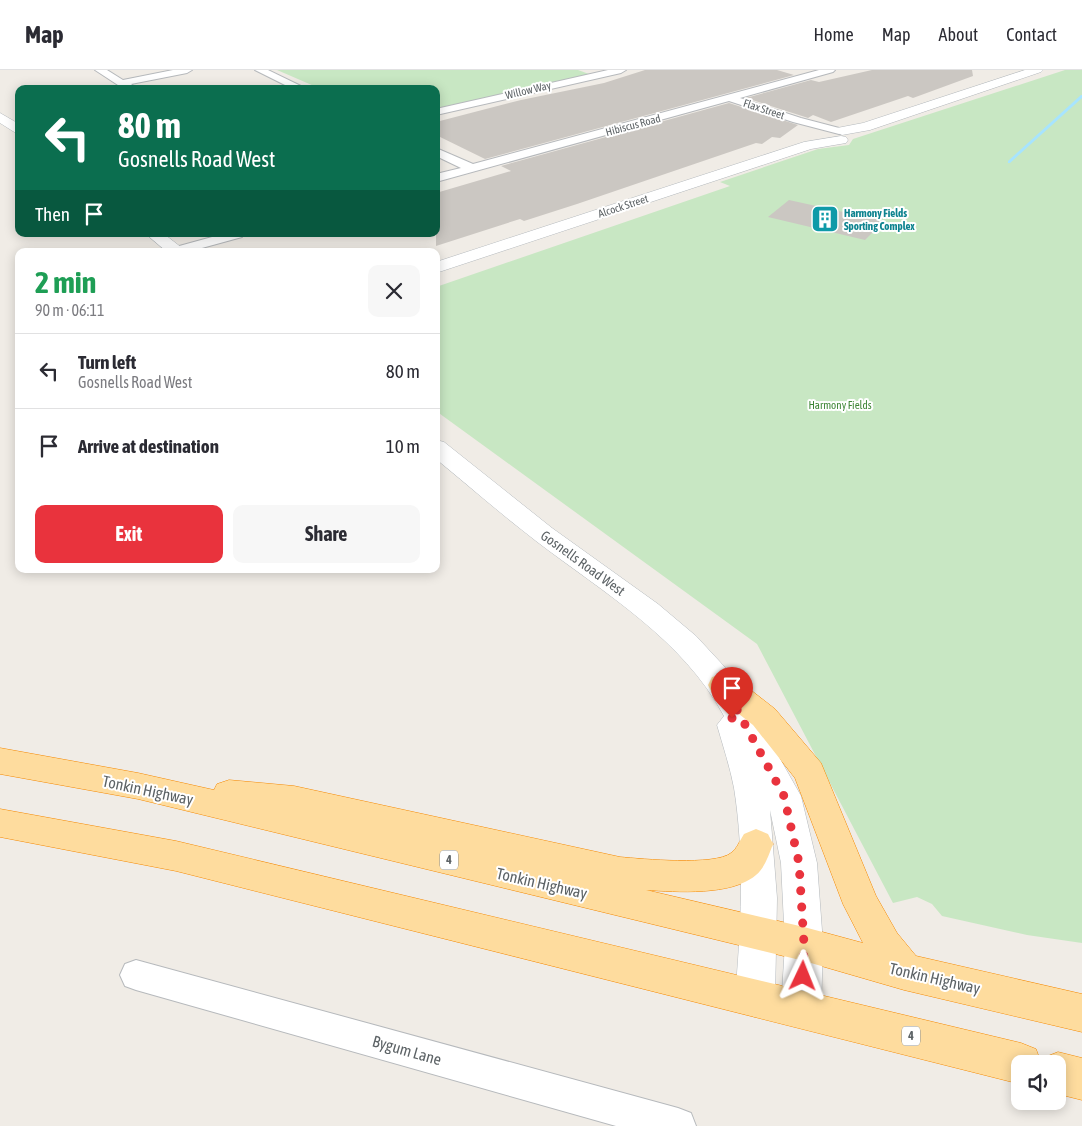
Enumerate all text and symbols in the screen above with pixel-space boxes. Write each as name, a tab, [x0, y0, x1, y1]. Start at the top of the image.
text: Map	[25, 21, 64, 48]
text: Home	[814, 24, 854, 45]
text: Map	[882, 24, 911, 45]
text: About	[939, 24, 978, 45]
text: Contact	[1006, 24, 1057, 45]
street label: Willow Way	[504, 79, 553, 101]
street label: Flax Street	[742, 97, 786, 121]
icon: left	[35, 105, 100, 170]
text: 80 m	[118, 105, 181, 145]
street label: Hibiscus Road	[604, 112, 662, 138]
text: Gosnells Road West	[118, 146, 275, 172]
street label: Alcock Street	[596, 192, 650, 220]
icon: arrive	[80, 200, 108, 228]
text: Then	[35, 203, 70, 225]
building icon: Harmony Fields Sporting Complex	[810, 204, 840, 234]
place label: Harmony Fields Sporting Complex	[844, 207, 915, 232]
text: 2 min	[35, 265, 96, 299]
button: close	[368, 265, 420, 317]
text: 90 m · 06:11	[35, 301, 105, 319]
text: Turn left	[78, 351, 136, 373]
icon: left	[35, 357, 63, 385]
text: 80 m	[386, 360, 420, 382]
text: Gosnells Road West	[78, 373, 192, 391]
park label: Harmony Fields	[808, 399, 872, 411]
icon: arrive	[35, 432, 63, 460]
text: Arrive at destination	[78, 435, 219, 457]
text: 10 m	[386, 435, 420, 457]
button: Exit	[35, 505, 223, 563]
button: Share	[233, 505, 420, 563]
street label: Gosnells Road West	[538, 527, 628, 599]
pin	[711, 667, 753, 718]
icon: arrive	[718, 674, 746, 702]
street label: Tonkin Highway	[101, 772, 196, 809]
road number: 4	[440, 850, 458, 870]
street label: Tonkin Highway	[495, 864, 590, 903]
position arrow	[776, 949, 828, 1001]
street label: Tonkin Highway	[888, 959, 983, 998]
road number: 4	[902, 1026, 920, 1046]
street label: Bygum Lane	[370, 1032, 444, 1069]
map controls	[1011, 1055, 1066, 1110]
button: sound	[1011, 1055, 1066, 1110]

